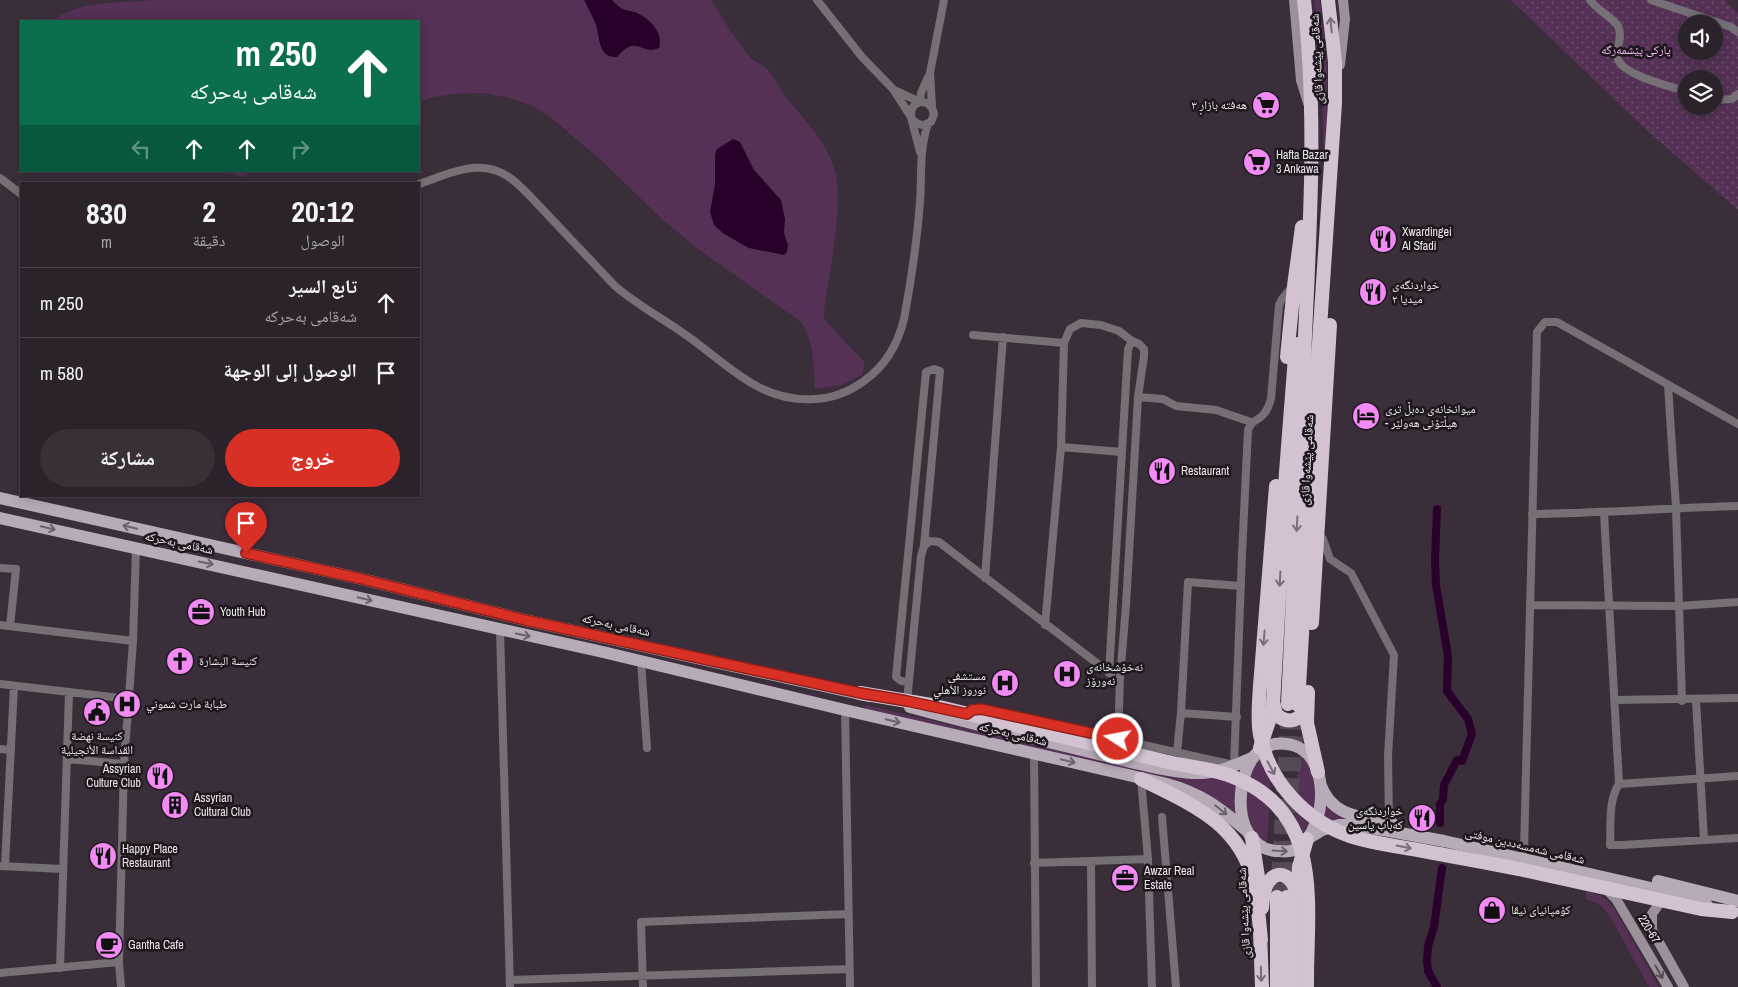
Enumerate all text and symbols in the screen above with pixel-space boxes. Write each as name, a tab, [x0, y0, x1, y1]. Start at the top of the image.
street label: شەقامی پێشەوا قازی	[1307, 13, 1327, 105]
map controls	[1678, 15, 1723, 115]
button: sound	[1678, 15, 1723, 60]
one-way arrow	[1326, 17, 1336, 33]
text: 250 m	[236, 30, 317, 77]
icon: ahead	[335, 40, 400, 105]
park label: پارکی پێشمەرگە	[1601, 42, 1671, 58]
button: layers	[1678, 70, 1723, 115]
text: شەقامی بەحرکە	[190, 76, 317, 106]
supermarket icon: هەفتە بازاڕ ٣	[1251, 90, 1281, 120]
place label: هەفتە بازاڕ ٣	[1191, 97, 1247, 115]
icon: left	[127, 135, 155, 163]
icon: ahead	[180, 135, 208, 163]
icon: ahead	[233, 135, 261, 163]
icon: right	[286, 135, 314, 163]
supermarket icon: Hafta Bazar 3 Ankawa	[1242, 147, 1272, 177]
place label: Hafta Bazar 3 Ankawa	[1276, 147, 1329, 177]
text: 2	[202, 191, 216, 231]
text: 20:12	[291, 191, 354, 231]
text: 830	[86, 193, 127, 233]
restaurant icon: Xwardingei Al Sfadi	[1368, 224, 1398, 254]
place label: Xwardingei Al Sfadi	[1401, 224, 1452, 254]
text: دقيقة	[193, 229, 225, 251]
text: الوصول	[301, 229, 345, 251]
text: m	[101, 231, 112, 253]
text: تابع السير	[289, 273, 357, 299]
restaurant icon: خواردنگەی میدیا ٢	[1358, 277, 1388, 307]
place label: خواردنگەی میدیا ٢	[1392, 277, 1440, 307]
icon: ahead	[372, 289, 400, 317]
text: 250 m	[40, 290, 83, 316]
text: شەقامی بەحرکە	[264, 305, 357, 327]
text: الوصول إلى الوجهة	[223, 357, 357, 383]
icon: arrive	[372, 359, 400, 387]
text: 580 m	[40, 360, 83, 386]
hotel icon: میوانخانەی دەبڵ تری - هیڵتۆنی هەولێر	[1351, 401, 1381, 431]
place label: میوانخانەی دەبڵ تری - هیڵتۆنی هەولێر	[1385, 401, 1476, 431]
street label: شەقامی پێشەوا قازی	[1297, 414, 1317, 506]
button: مشاركة	[40, 429, 215, 487]
button: خروج	[225, 429, 400, 487]
restaurant icon: Restaurant	[1147, 456, 1177, 486]
place label: Restaurant	[1181, 463, 1229, 479]
pin	[225, 502, 267, 553]
icon: arrive	[232, 509, 260, 537]
one-way arrow	[1292, 515, 1301, 531]
one-way arrow	[122, 522, 138, 531]
one-way arrow	[39, 524, 55, 533]
street label: شەقامی بەحرکە	[143, 528, 215, 558]
one-way arrow	[198, 559, 214, 568]
one-way arrow	[1275, 571, 1284, 587]
one-way arrow	[356, 595, 372, 604]
office icon: Youth Hub	[186, 597, 216, 627]
place label: Youth Hub	[220, 604, 266, 620]
street label: شەقامی بەحرکە	[580, 610, 652, 640]
one-way arrow	[1259, 630, 1269, 646]
one-way arrow	[515, 631, 531, 640]
church icon: كنيسة البشارة	[165, 646, 195, 676]
place label: كنيسة البشارة	[199, 653, 257, 669]
hospital icon: نەخۆشخانەی نەورۆز	[1052, 659, 1082, 689]
place label: نەخۆشخانەی نەورۆز	[1085, 659, 1143, 689]
place label: مستشفى نوروز الأهلي	[933, 668, 986, 700]
hospital icon: مستشفى نوروز الأهلي	[990, 668, 1020, 698]
hospital icon: طبابة مارت شموني	[112, 689, 142, 719]
place label: طبابة مارت شموني	[146, 696, 227, 714]
public building icon: كنيسة نهضة القداسة الأنجيلية	[82, 697, 112, 727]
position arrow	[1091, 712, 1143, 764]
one-way arrow	[884, 717, 900, 726]
street label: شەقامی بەحرکە	[977, 718, 1049, 750]
place label: كنيسة نهضة القداسة الأنجيلية	[61, 728, 133, 758]
one-way arrow	[1060, 757, 1076, 766]
one-way arrow	[1266, 760, 1276, 775]
place label: Assyrian Culture Club	[86, 761, 141, 791]
restaurant icon: Assyrian Culture Club	[145, 761, 175, 791]
building icon: Assyrian Cultural Club	[160, 790, 190, 820]
place label: Assyrian Cultural Club	[193, 790, 251, 820]
place label: خواردنگەی کەباب یاسین	[1348, 803, 1403, 833]
restaurant icon: خواردنگەی کەباب یاسین	[1407, 803, 1437, 833]
one-way arrow	[1215, 804, 1228, 816]
street label: شەقامی شەمسەددین موفتی	[1464, 824, 1587, 868]
restaurant icon: Happy Place Restaurant	[88, 841, 118, 871]
place label: Happy Place Restaurant	[122, 841, 178, 871]
one-way arrow	[1396, 843, 1412, 853]
one-way arrow	[1271, 846, 1287, 855]
office icon: Awzar Real Estate	[1110, 863, 1140, 893]
place label: Awzar Real Estate	[1143, 863, 1194, 893]
street label: شەقامی پێشەوا قازی	[1234, 867, 1254, 959]
shop icon: کۆمپانیای نیڤا	[1477, 895, 1507, 925]
place label: کۆمپانیای نیڤا	[1511, 902, 1571, 918]
street label: 220-67	[1634, 912, 1664, 947]
cafe icon: Gantha Cafe	[94, 930, 124, 960]
place label: Gantha Cafe	[128, 937, 184, 953]
one-way arrow	[1654, 964, 1664, 979]
one-way arrow	[1257, 966, 1266, 982]

